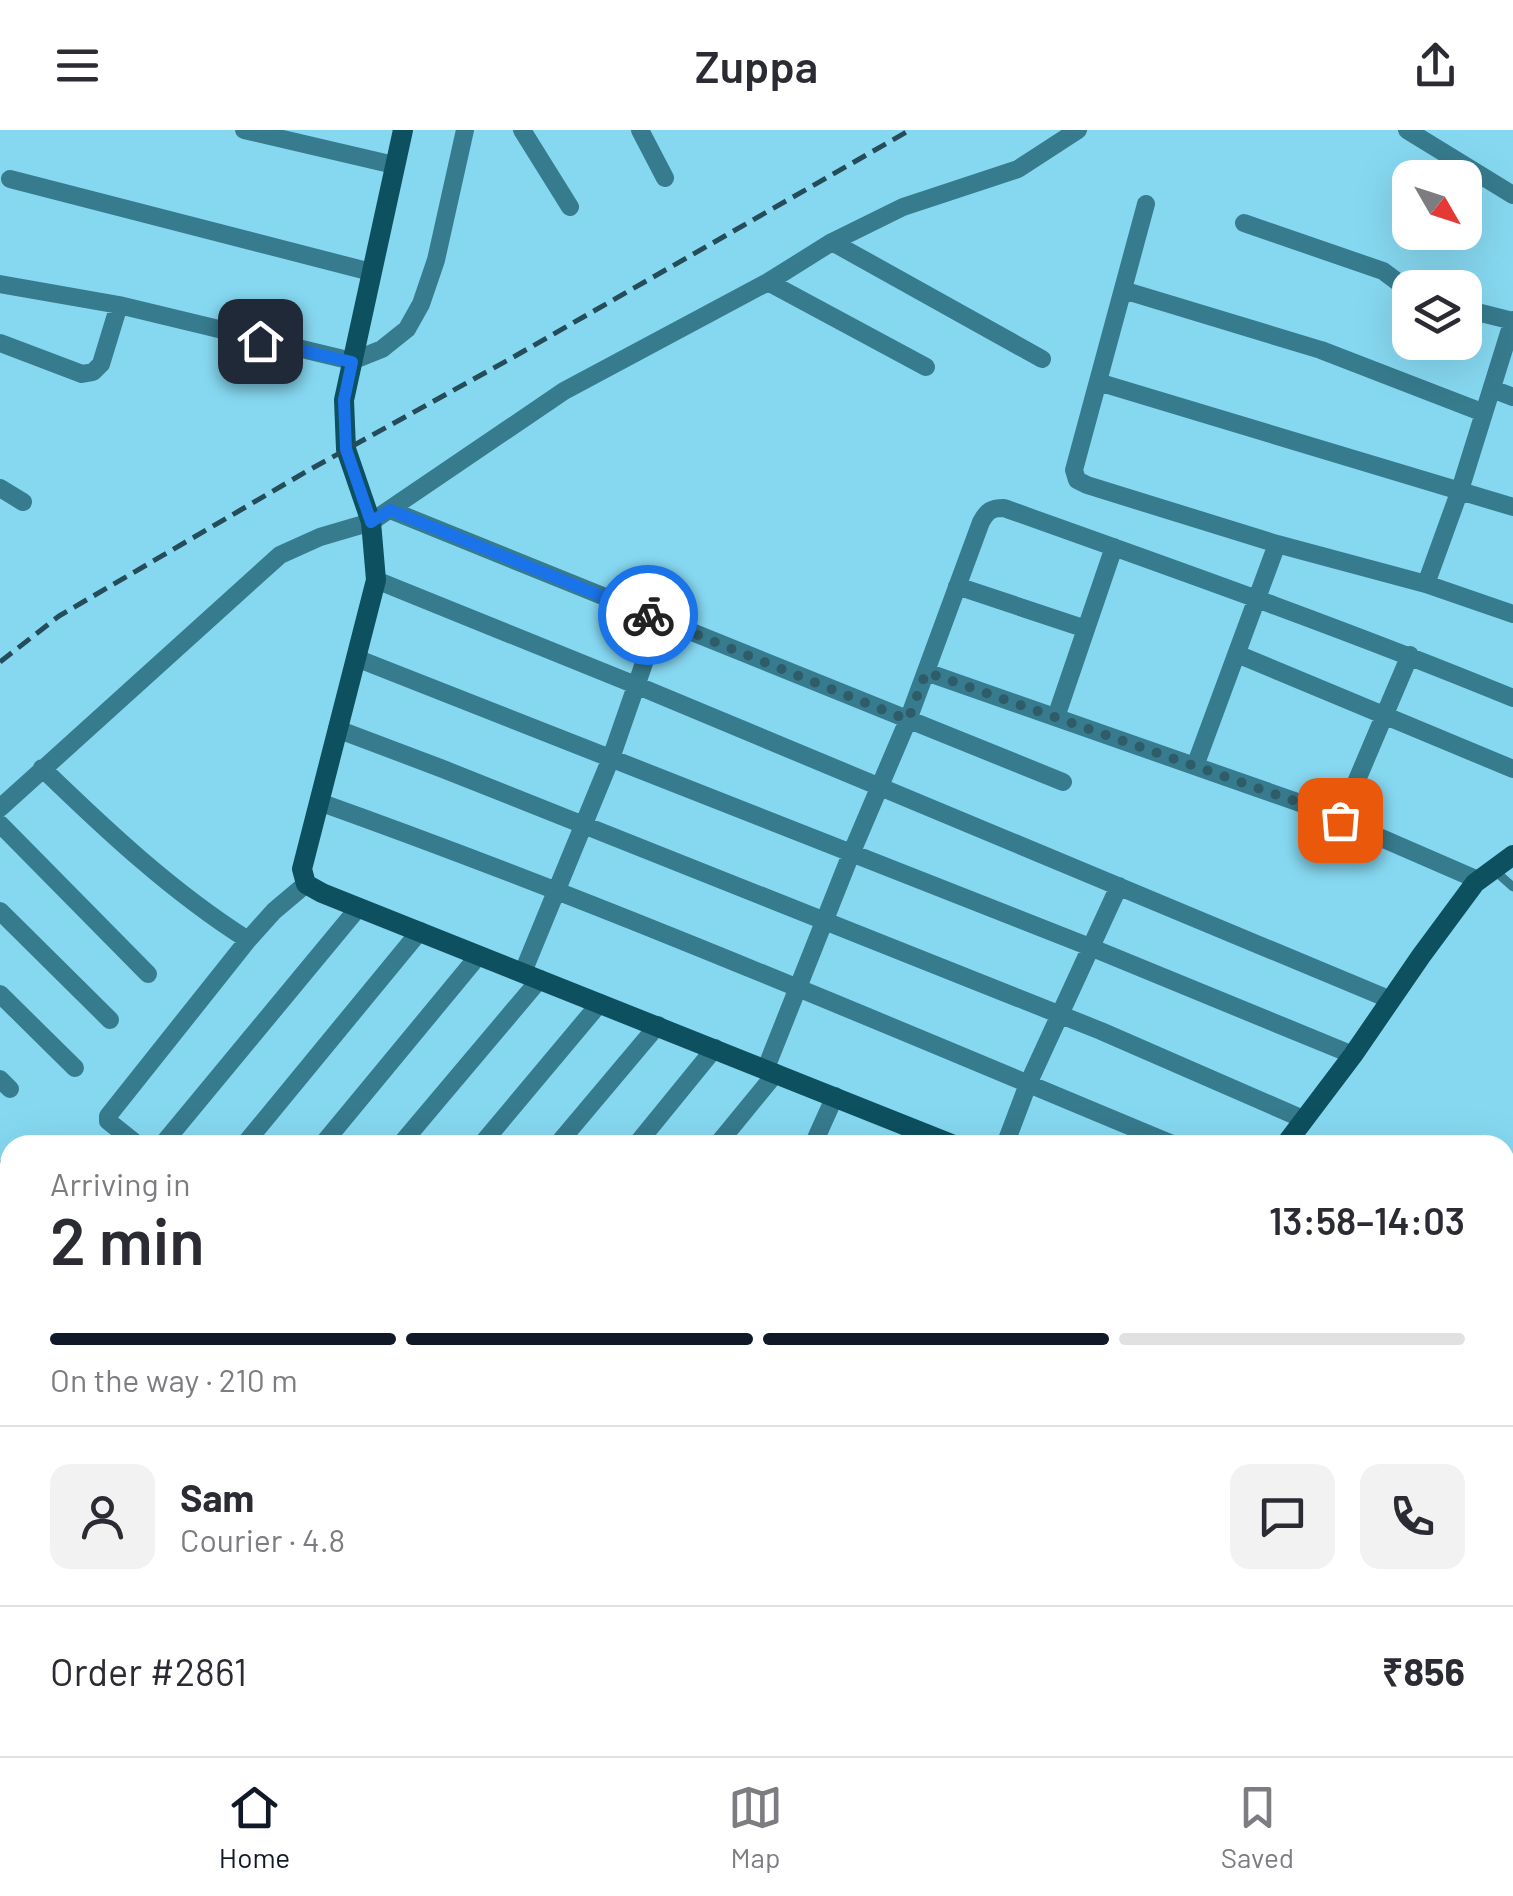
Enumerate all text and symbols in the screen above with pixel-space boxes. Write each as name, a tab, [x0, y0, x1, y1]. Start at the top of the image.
icon: menu	[50, 38, 105, 93]
text: Zuppa	[695, 38, 818, 92]
icon: share	[1408, 38, 1463, 93]
north arrow	[1392, 160, 1482, 250]
map controls	[1392, 160, 1482, 360]
button: layers	[1392, 270, 1482, 360]
pin	[218, 299, 303, 384]
icon: home	[233, 314, 288, 369]
courier	[598, 565, 698, 665]
icon: bike	[621, 588, 676, 643]
pin	[1298, 778, 1383, 863]
icon: bag	[1313, 793, 1368, 848]
text: Arriving in	[50, 1164, 190, 1202]
text: 13:58–14:03	[1269, 1197, 1465, 1243]
text: 2 min	[50, 1200, 205, 1278]
text: On the way · 210 m	[50, 1360, 298, 1398]
button: person	[50, 1464, 155, 1569]
button: chat	[1230, 1464, 1335, 1569]
button: phone	[1360, 1464, 1465, 1569]
text: Sam	[180, 1474, 254, 1520]
text: Courier · 4.8	[180, 1520, 345, 1558]
text: Order #2861	[50, 1648, 247, 1694]
text: ₹856	[1382, 1648, 1465, 1694]
tab: Home	[219, 1780, 290, 1874]
tab: Map	[728, 1780, 783, 1874]
tab: Saved	[1221, 1780, 1294, 1874]

